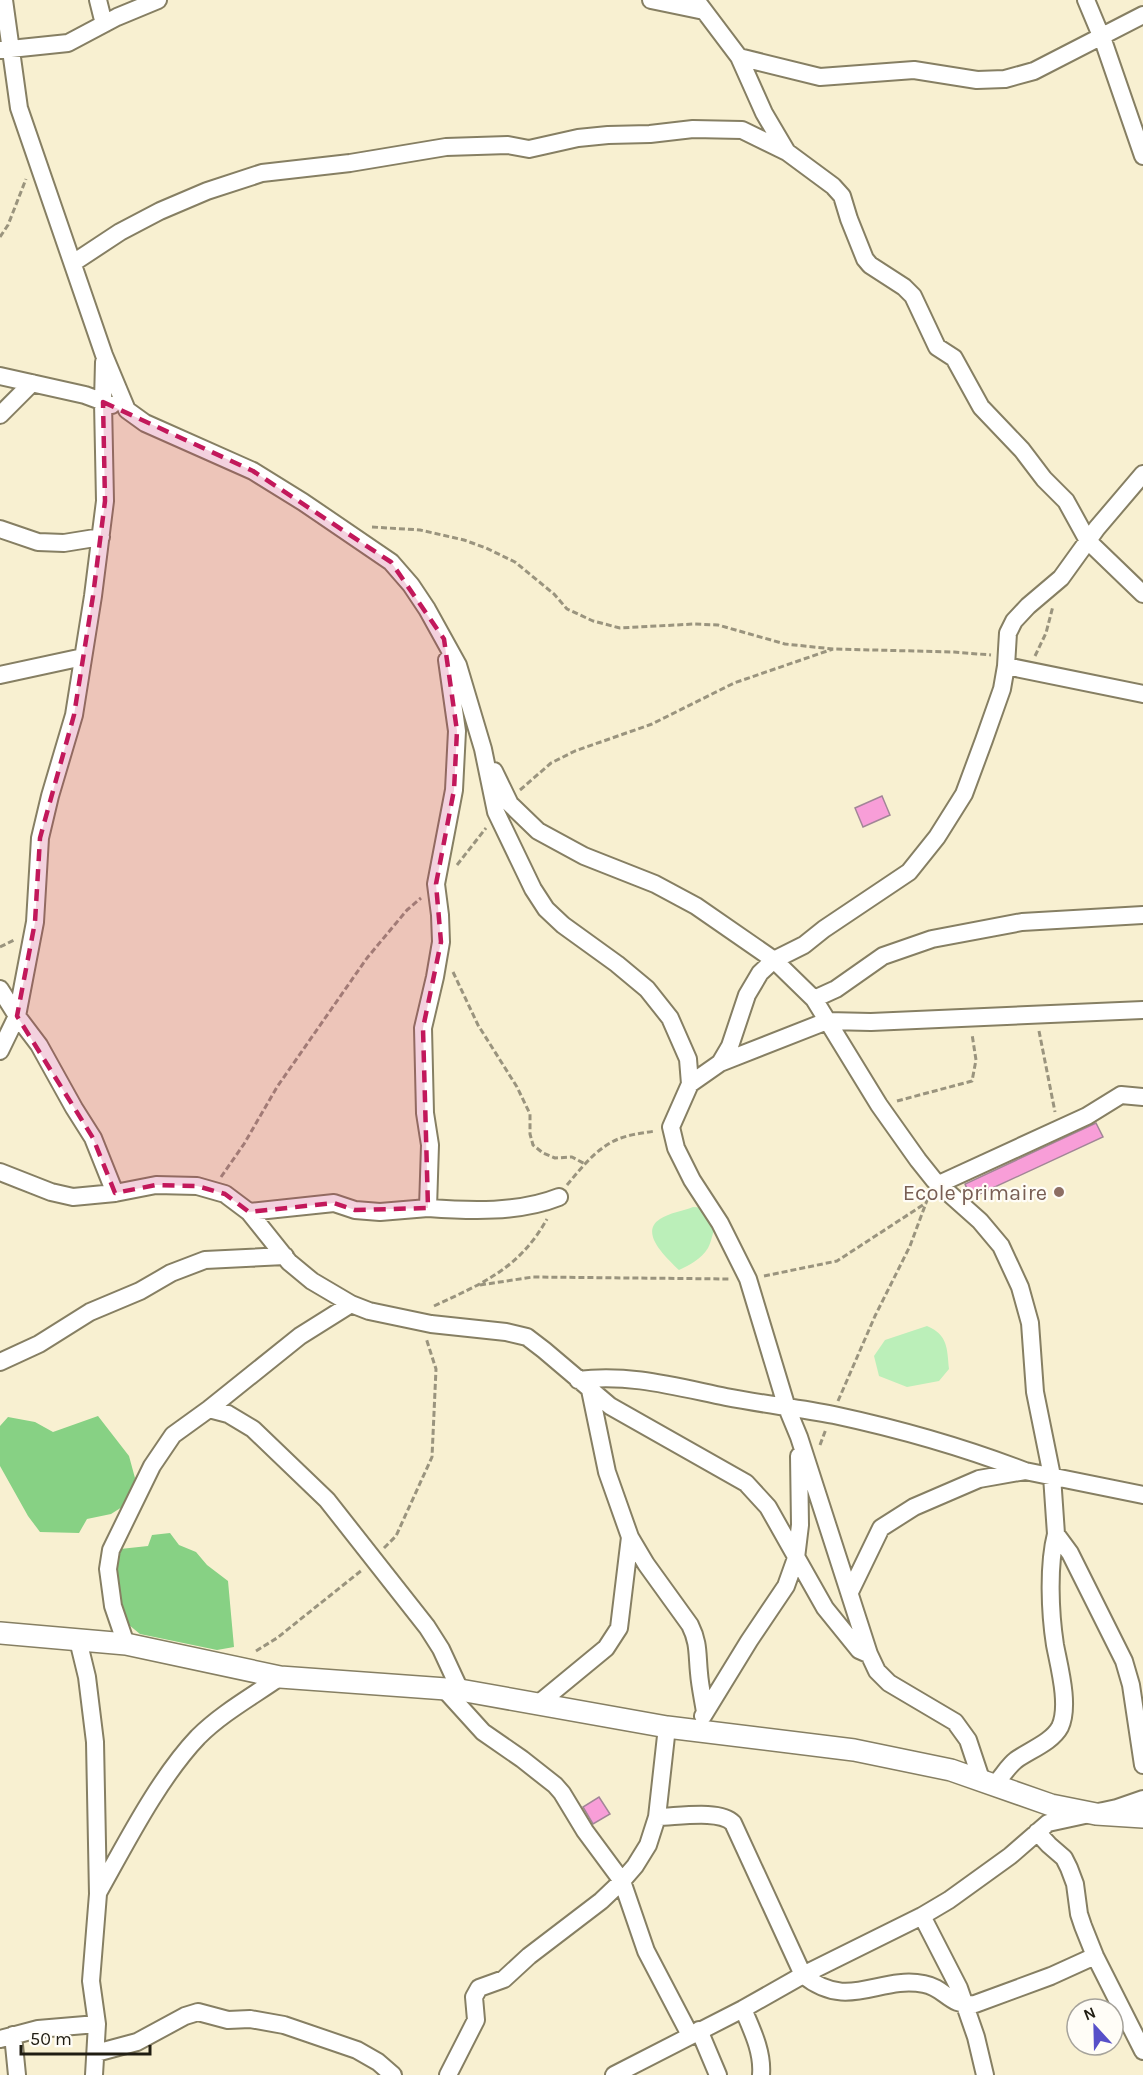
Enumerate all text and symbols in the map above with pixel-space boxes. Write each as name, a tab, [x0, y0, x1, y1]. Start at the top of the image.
place label: Ecole primaire	[903, 1180, 1047, 1206]
marker: Ecole primaire	[1052, 1185, 1066, 1199]
north arrow	[1065, 1997, 1125, 2057]
text: N	[1081, 2003, 1098, 2025]
scale bar	[21, 2018, 150, 2056]
text: 50 m	[30, 2028, 72, 2050]

